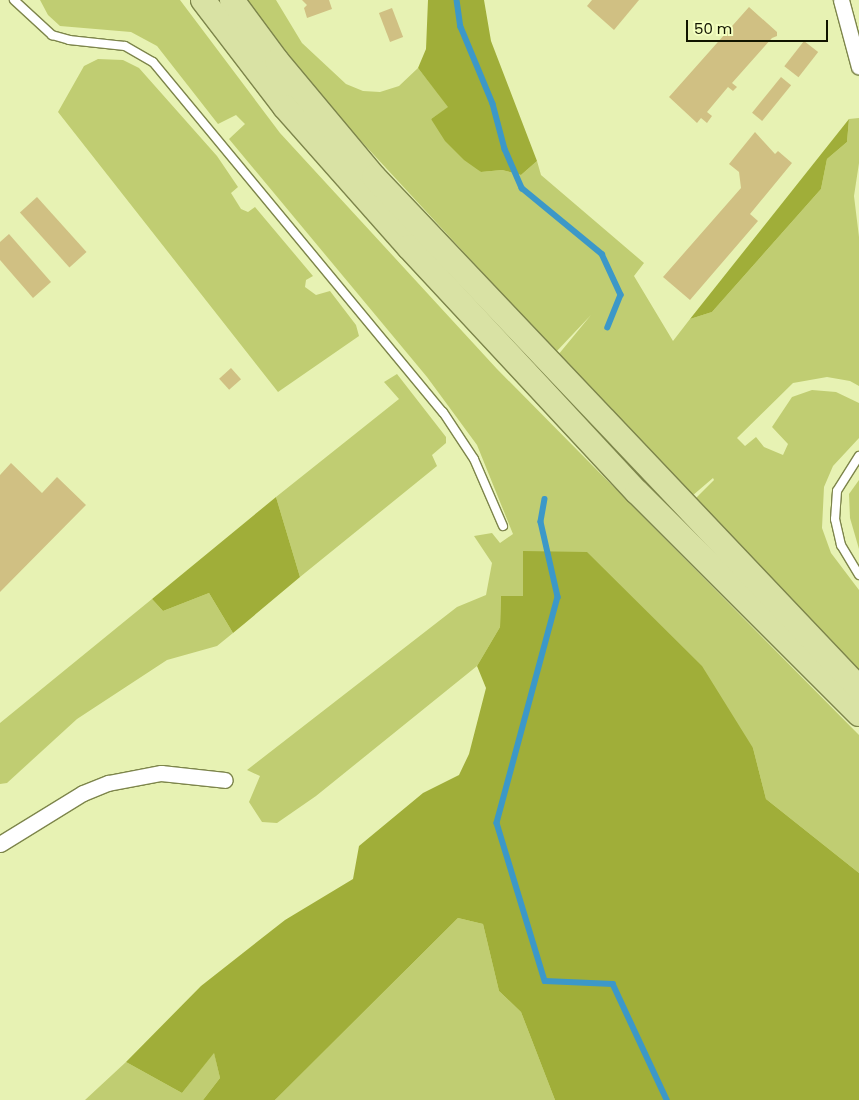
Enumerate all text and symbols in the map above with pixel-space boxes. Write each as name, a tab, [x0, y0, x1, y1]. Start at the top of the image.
scale bar	[689, 10, 832, 42]
text: 50 m	[694, 18, 732, 39]

